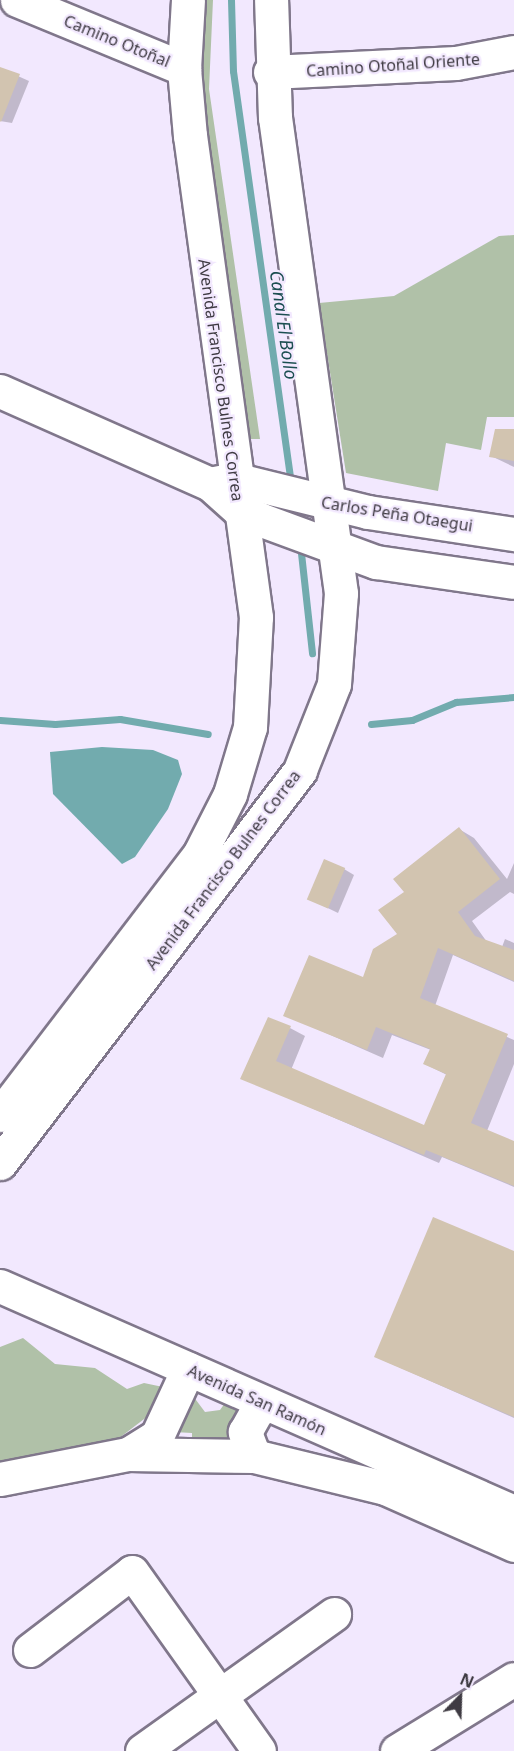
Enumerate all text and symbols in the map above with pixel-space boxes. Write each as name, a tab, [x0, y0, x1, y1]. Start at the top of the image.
street label: Camino Otoñal	[61, 11, 173, 71]
street label: Camino Otoñal Oriente	[306, 49, 480, 81]
street label: Avenida Francisco Bulnes Correa	[194, 258, 248, 502]
water label: Canal El Bollo	[266, 269, 302, 381]
street label: Carlos Peña Otaegui	[320, 493, 474, 535]
street label: Avenida Francisco Bulnes Correa	[142, 767, 304, 973]
street label: Avenida San Ramón	[185, 1361, 329, 1439]
north arrow	[430, 1667, 490, 1727]
text: N	[457, 1668, 477, 1693]

